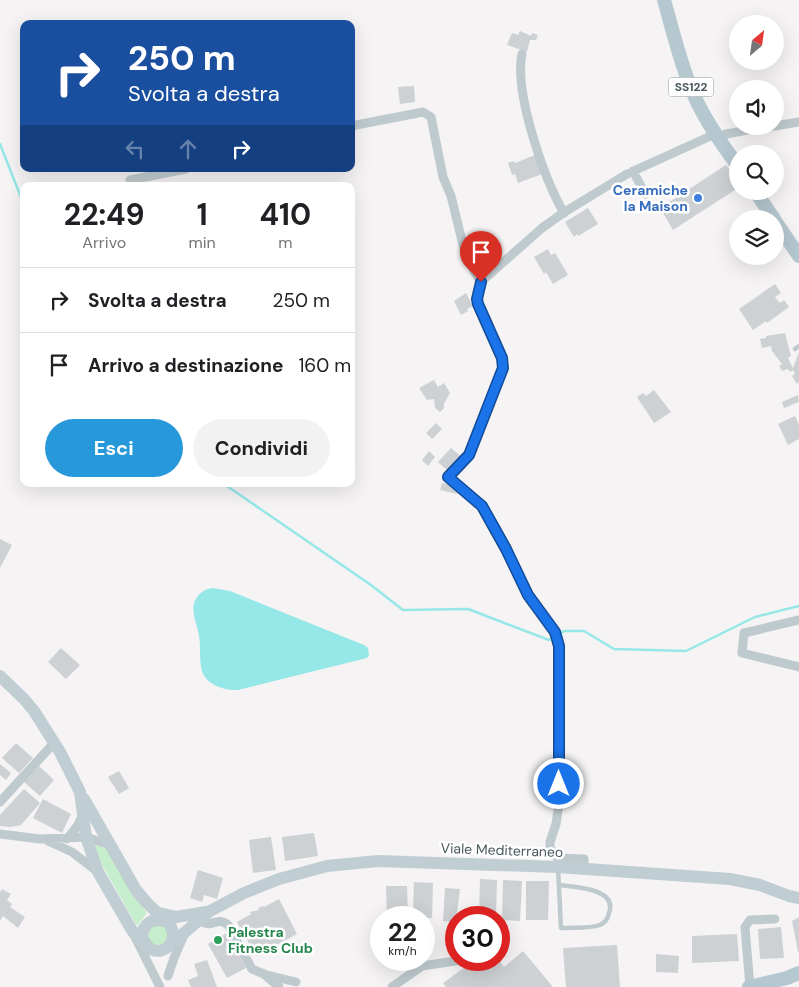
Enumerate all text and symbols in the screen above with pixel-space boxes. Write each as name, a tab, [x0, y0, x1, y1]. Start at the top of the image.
north arrow	[729, 15, 784, 70]
map controls	[729, 15, 784, 265]
text: 250 m	[128, 35, 236, 81]
icon: right	[45, 40, 110, 105]
road number: SS122	[668, 77, 714, 96]
text: Svolta a destra	[128, 79, 280, 108]
button: sound	[729, 80, 784, 135]
icon: left	[121, 135, 149, 163]
icon: ahead	[174, 135, 202, 163]
icon: right	[227, 135, 255, 163]
button: search	[729, 145, 784, 200]
place label: Ceramiche la Maison	[613, 181, 688, 215]
marker: Ceramiche la Maison	[692, 192, 704, 204]
text: 22:49	[64, 195, 145, 234]
text: 1	[197, 195, 208, 234]
text: 410	[260, 195, 311, 234]
button: layers	[729, 210, 784, 265]
pin	[460, 231, 502, 282]
text: Arrivo	[82, 232, 126, 253]
text: min	[188, 232, 216, 253]
text: m	[278, 232, 293, 253]
icon: arrive	[467, 238, 495, 266]
icon: right	[45, 286, 73, 314]
text: Svolta a destra	[88, 288, 227, 313]
text: 250 m	[272, 288, 330, 313]
icon: arrive	[45, 351, 73, 379]
text: Arrivo a destinazione	[88, 353, 283, 378]
text: 160 m	[298, 353, 351, 378]
button: Esci	[45, 419, 183, 477]
button: Condividi	[193, 419, 330, 477]
position arrow	[532, 757, 584, 809]
street label: Viale Mediterraneo	[440, 839, 564, 861]
speed limit sign: 30	[445, 906, 510, 971]
text: 22	[388, 916, 417, 949]
place label: Palestra Fitness Club	[228, 923, 313, 957]
marker: Palestra Fitness Club	[212, 934, 224, 946]
text: km/h	[388, 943, 417, 959]

